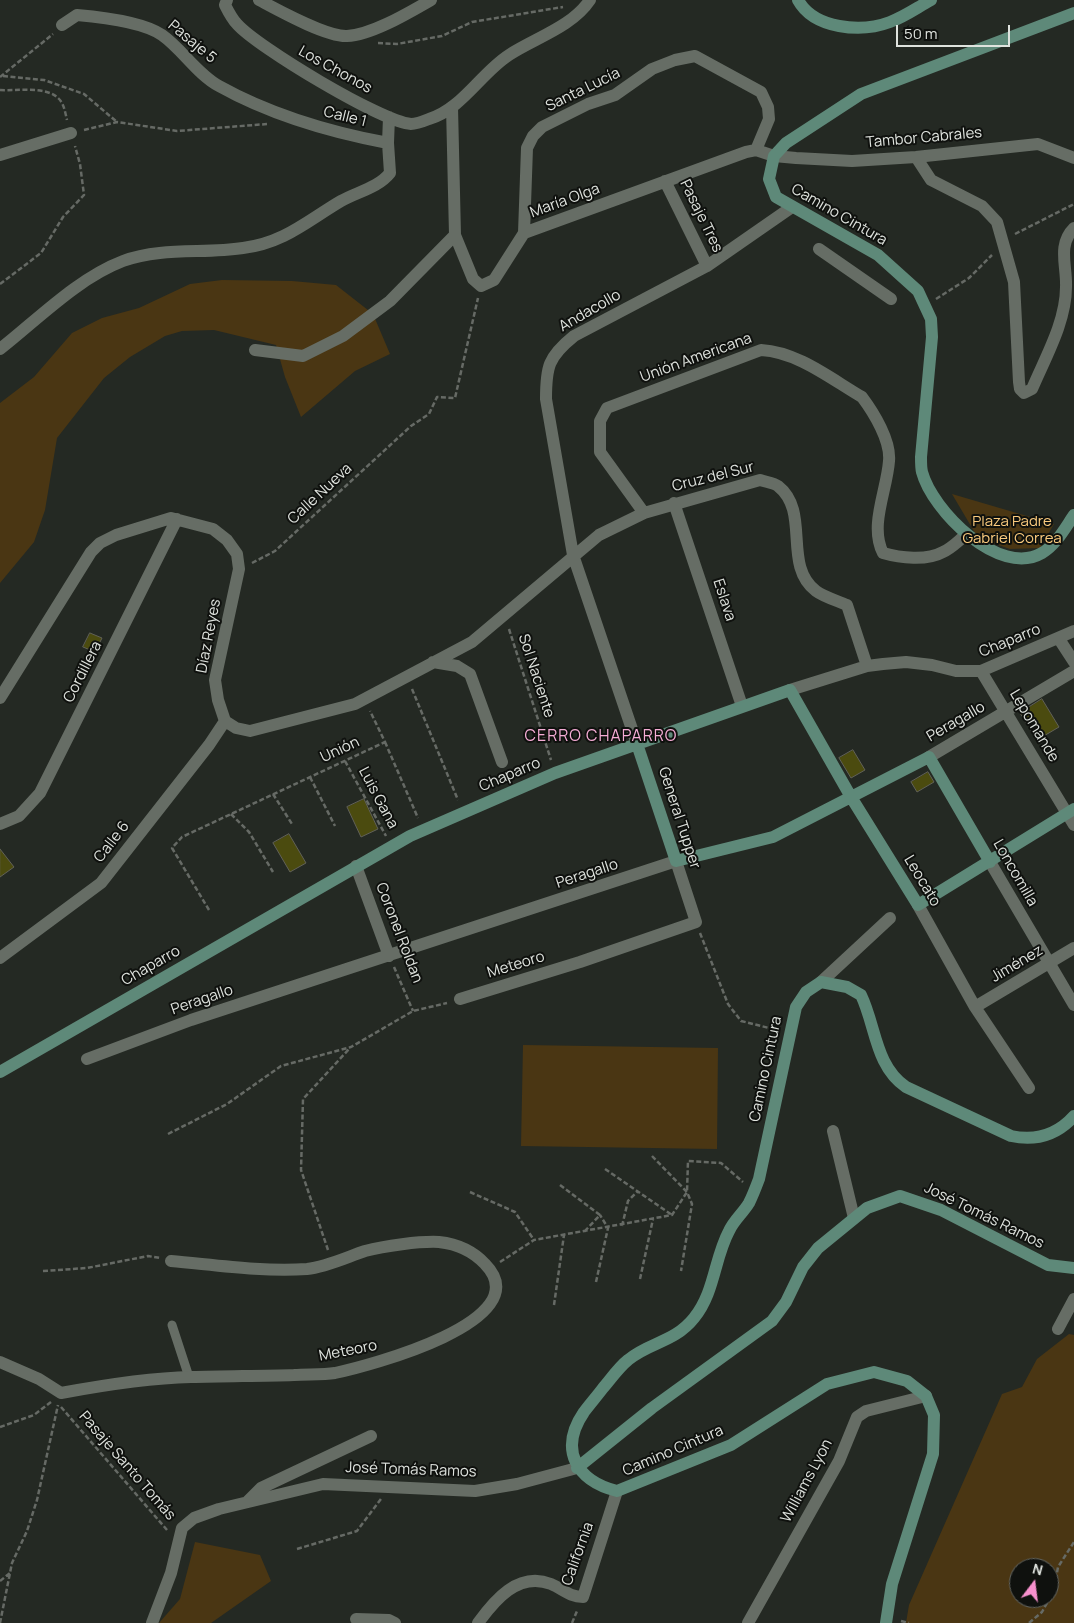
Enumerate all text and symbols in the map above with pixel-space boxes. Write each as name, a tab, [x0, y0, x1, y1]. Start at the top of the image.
scale bar	[899, 15, 1013, 47]
street label: Pasaje 5	[164, 17, 220, 67]
text: 50 m	[904, 23, 938, 44]
street label: Los Chonos	[295, 42, 375, 98]
street label: Santa Lucía	[543, 64, 623, 116]
street label: Calle 1	[322, 103, 368, 131]
street label: Tambor Cabrales	[865, 124, 983, 152]
street label: Pasaje Tres	[676, 177, 726, 255]
street label: María Olga	[528, 180, 602, 222]
street label: Camino Cintura	[788, 180, 890, 250]
street label: Andacollo	[556, 286, 624, 336]
street label: Unión Americana	[638, 329, 754, 387]
street label: Cruz del Sur	[670, 458, 756, 496]
street label: Calle Nueva	[284, 460, 356, 528]
park label: Plaza Padre Gabriel Correa	[962, 513, 1062, 548]
street label: Eslava	[709, 577, 739, 623]
street label: Díaz Reyes	[193, 597, 225, 675]
street label: Chaparro	[977, 621, 1043, 661]
street label: Sol Naciente	[514, 632, 558, 720]
street label: Cordillera	[60, 638, 106, 706]
street label: Lepomande	[1005, 686, 1063, 766]
street label: Peragallo	[924, 698, 988, 746]
district label: CERRO CHAPARRO	[523, 727, 679, 747]
street label: Unión	[318, 733, 362, 767]
street label: Chaparro	[477, 754, 543, 796]
street label: Luis Gana	[354, 764, 402, 832]
street label: General Tupper	[654, 765, 704, 871]
street label: Calle 6	[90, 818, 134, 866]
street label: Loncomilla	[989, 837, 1041, 909]
street label: Leocato	[900, 852, 944, 910]
street label: Peragallo	[554, 856, 620, 892]
street label: Coronel Roldan	[372, 880, 426, 986]
street label: Chaparro	[118, 942, 184, 990]
street label: Jiménez	[988, 942, 1046, 986]
street label: Meteoro	[485, 948, 547, 982]
street label: Peragallo	[169, 981, 235, 1019]
street label: Camino Cintura	[746, 1015, 786, 1123]
street label: José Tomás Ramos	[921, 1179, 1047, 1253]
street label: Meteoro	[317, 1337, 379, 1365]
street label: Pasaje Santo Tomás	[75, 1408, 179, 1524]
street label: Camino Cintura	[620, 1422, 726, 1480]
street label: Williams Lyon	[777, 1436, 837, 1526]
street label: José Tomás Ramos	[345, 1459, 477, 1481]
street label: California	[558, 1520, 598, 1588]
north arrow	[1009, 1558, 1059, 1608]
text: N	[1030, 1559, 1045, 1579]

